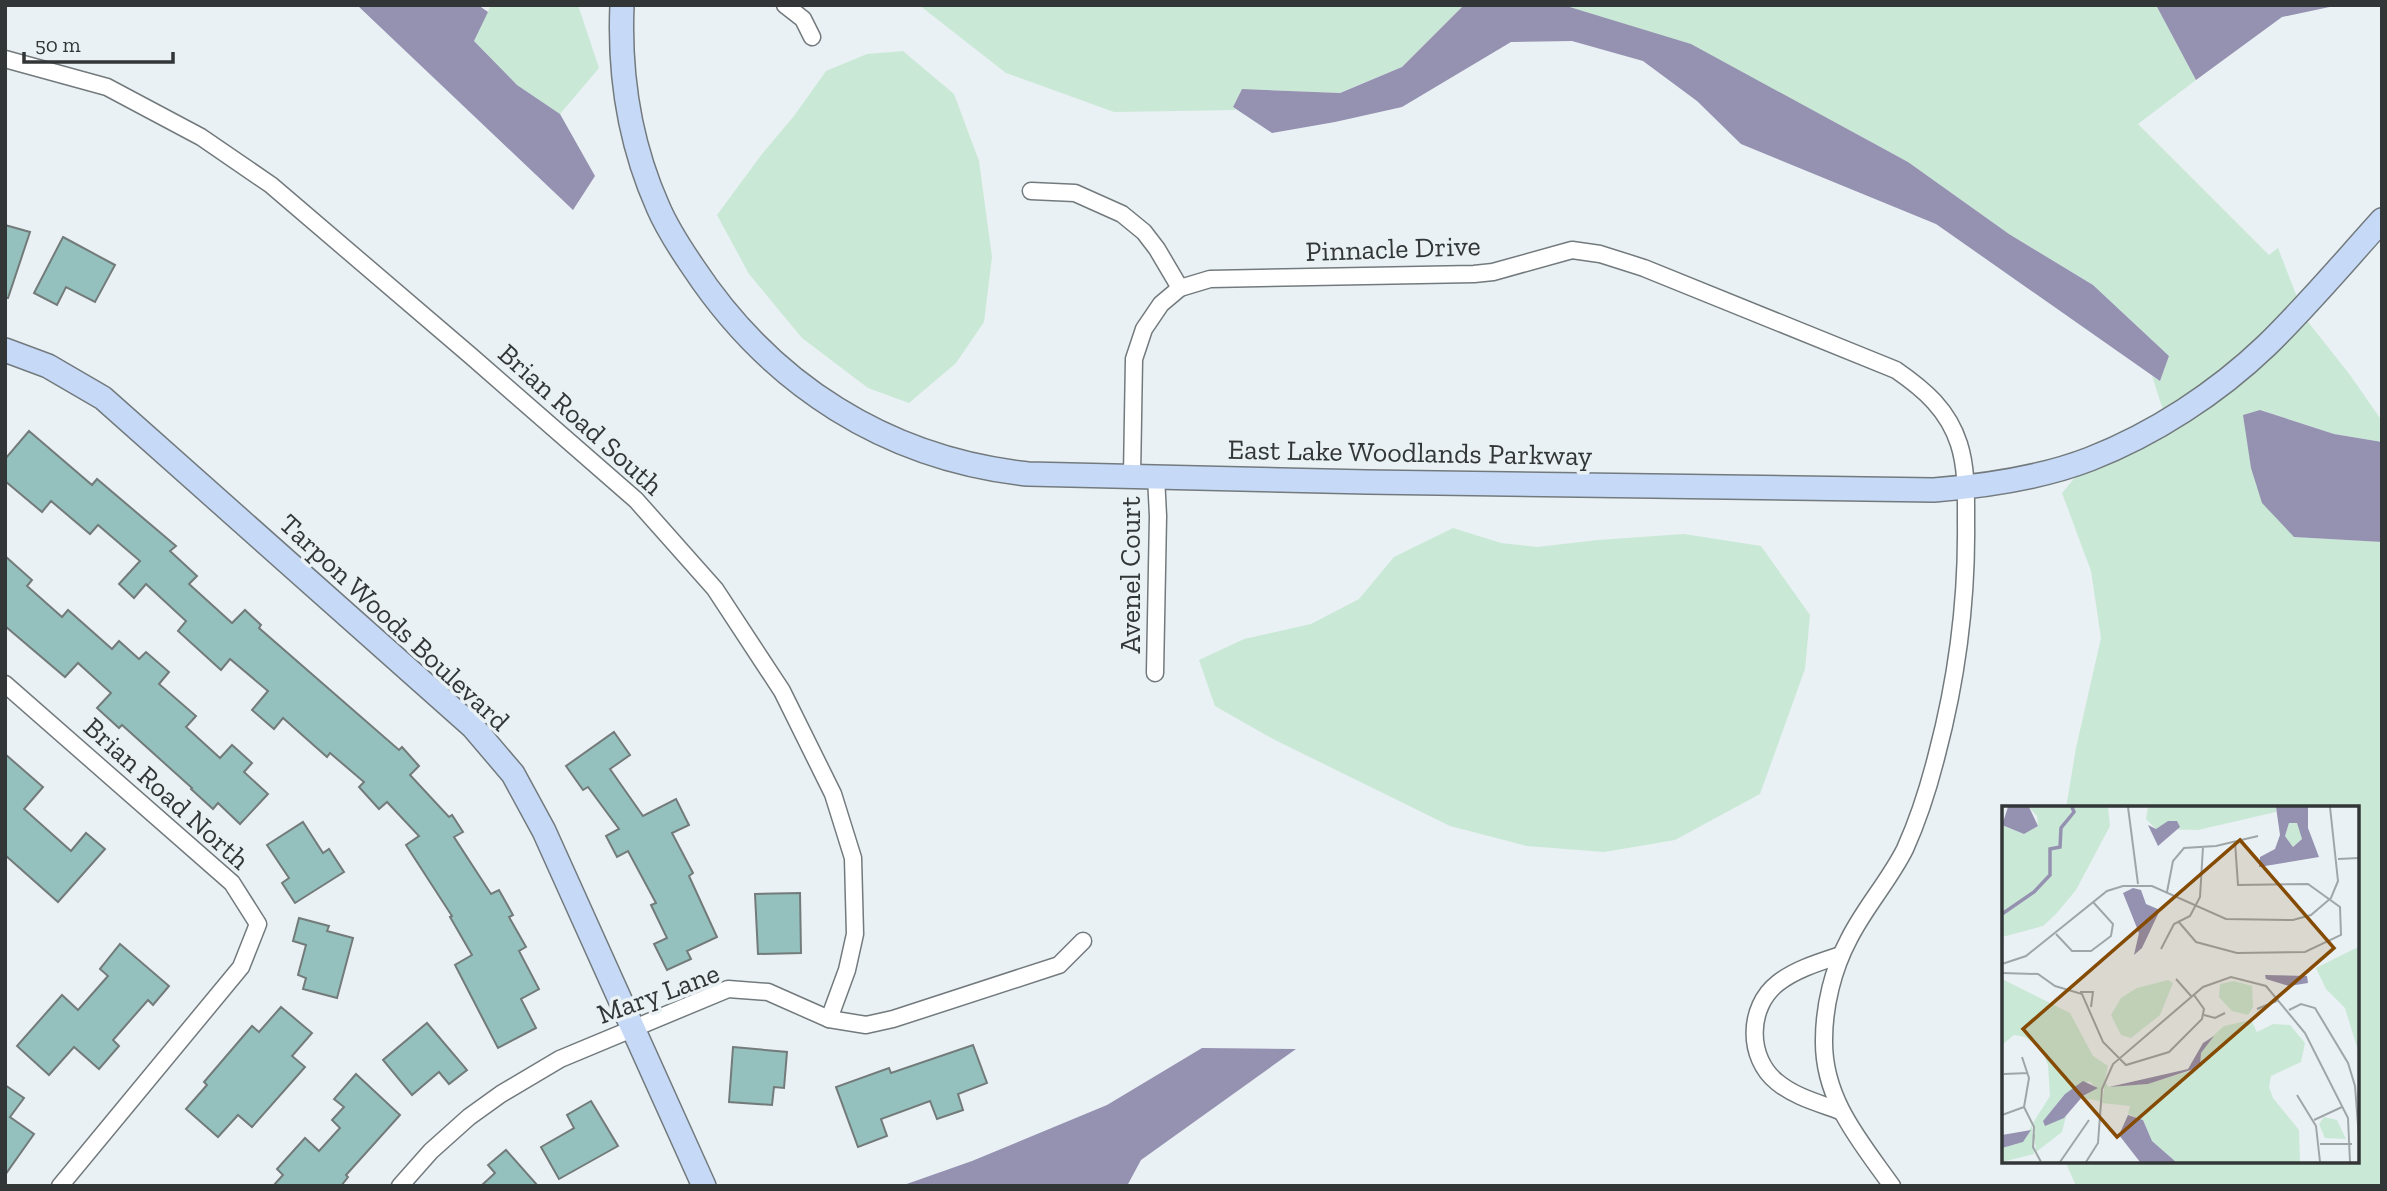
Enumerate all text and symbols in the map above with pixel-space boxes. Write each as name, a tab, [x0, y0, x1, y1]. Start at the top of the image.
scale bar	[24, 21, 173, 65]
text: 50 m	[35, 32, 81, 57]
street label: Pinnacle Drive	[1305, 229, 1481, 268]
street label: Brian Road South	[492, 337, 670, 502]
street label: East Lake Woodlands Parkway	[1227, 433, 1593, 472]
street label: Avenel Court	[1114, 496, 1147, 654]
street label: Tarpon Woods Boulevard	[273, 507, 517, 738]
street label: Brian Road North	[77, 710, 256, 877]
inset map	[2002, 806, 2359, 1163]
street label: Mary Lane	[593, 956, 724, 1031]

